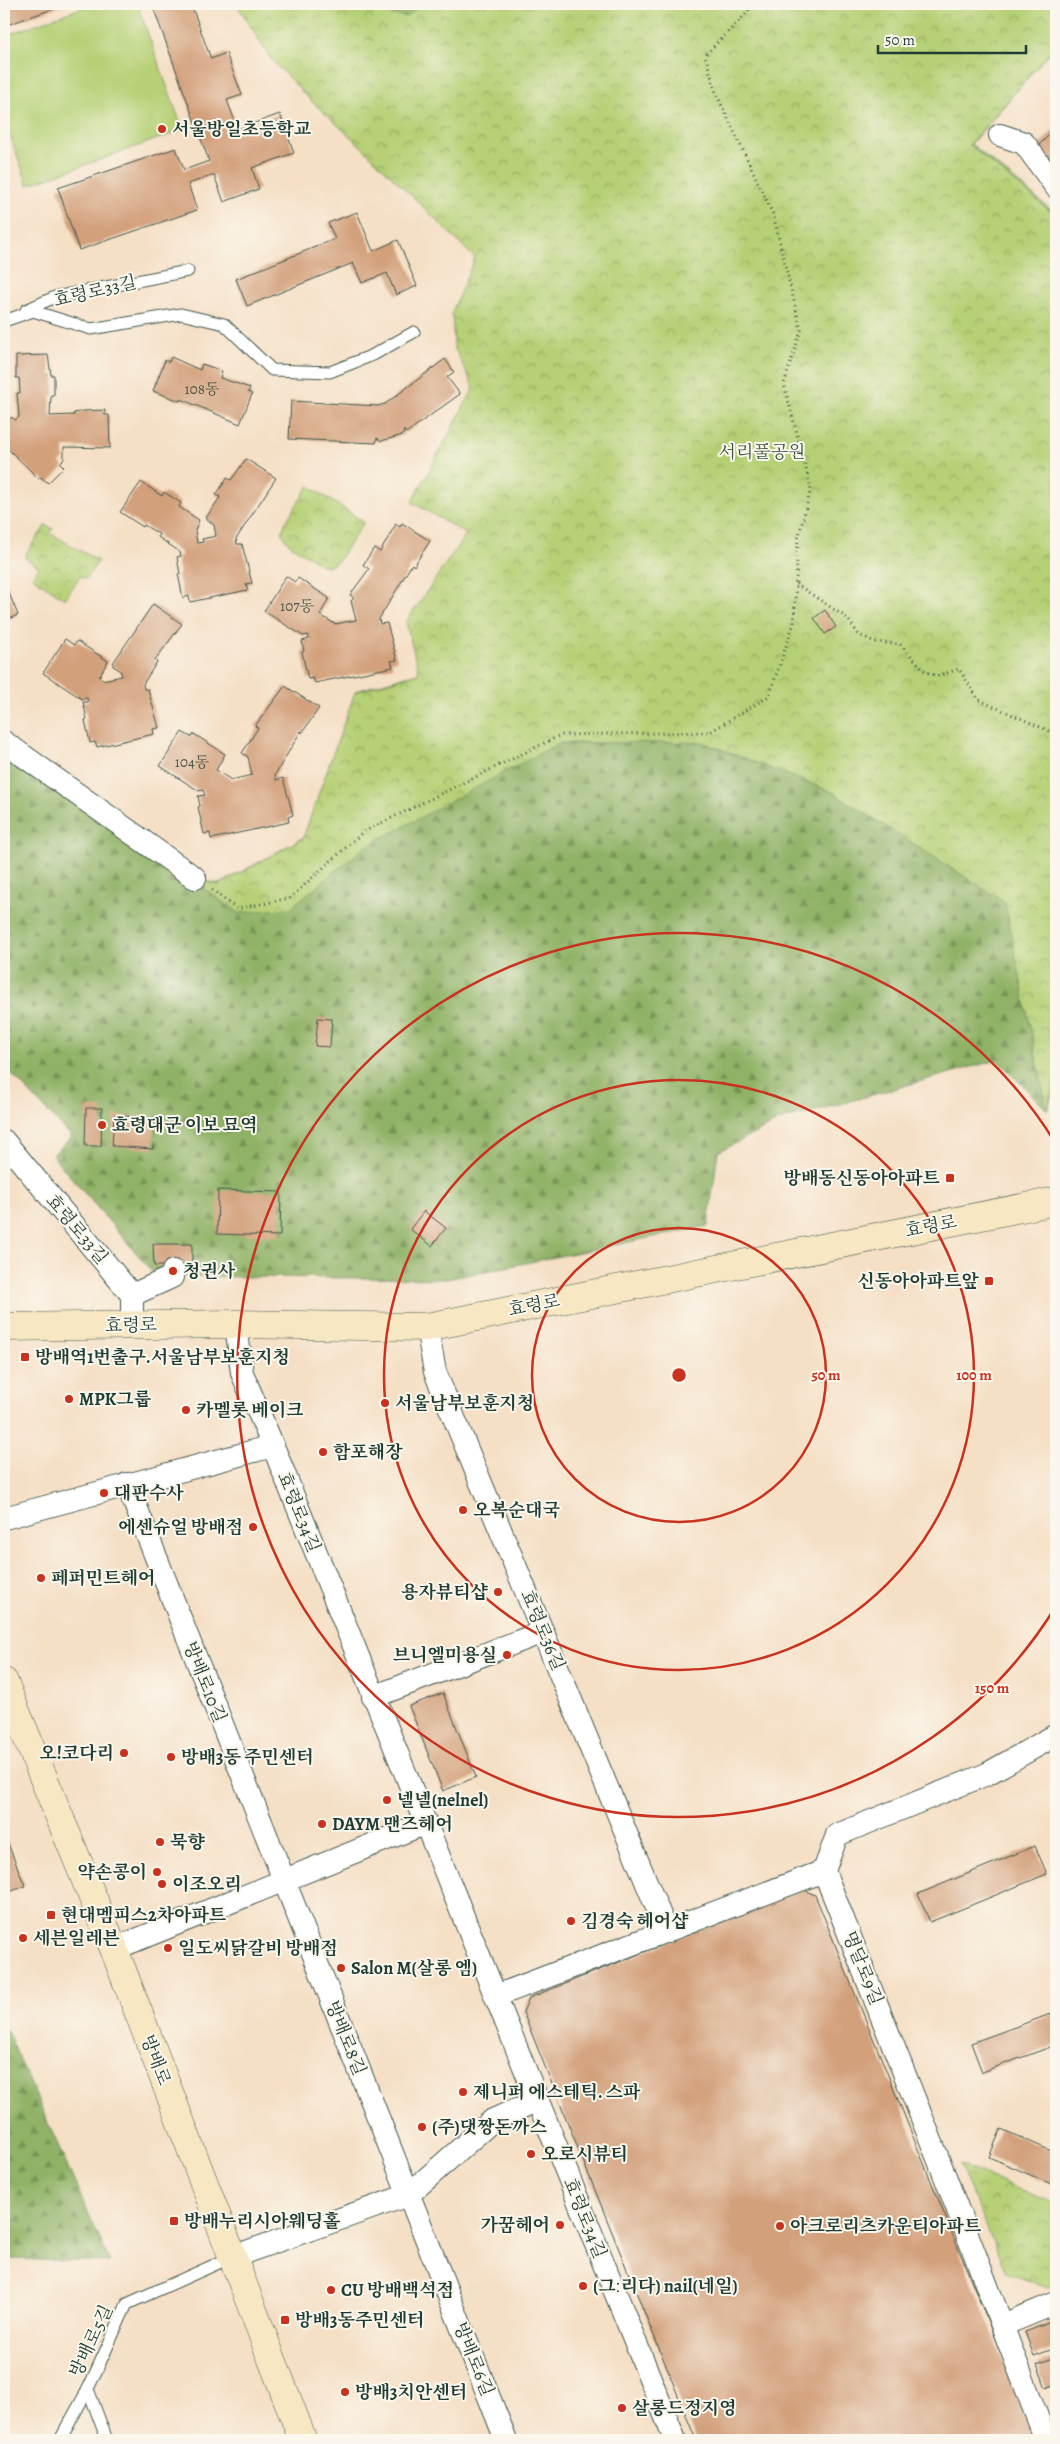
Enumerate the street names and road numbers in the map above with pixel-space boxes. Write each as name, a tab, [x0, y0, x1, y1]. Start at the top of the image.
street label: 효령로33길	[51, 270, 139, 312]
street label: 효령로33길	[41, 1189, 113, 1269]
street label: 효령로	[903, 1209, 959, 1243]
street label: 효령로	[506, 1288, 562, 1322]
street label: 효령로	[105, 1313, 157, 1337]
street label: 효령로34길	[272, 1468, 326, 1556]
street label: 효령로36길	[515, 1586, 571, 1674]
street label: 방배로10길	[178, 1638, 232, 1726]
street label: 명달로9길	[837, 1927, 889, 2009]
street label: 방배로8길	[320, 1997, 372, 2079]
street label: 방배로	[135, 2031, 177, 2089]
street label: 효령로34길	[558, 2174, 612, 2262]
street label: 방배로5길	[64, 2301, 118, 2381]
street label: 방배로6길	[448, 2318, 500, 2400]

